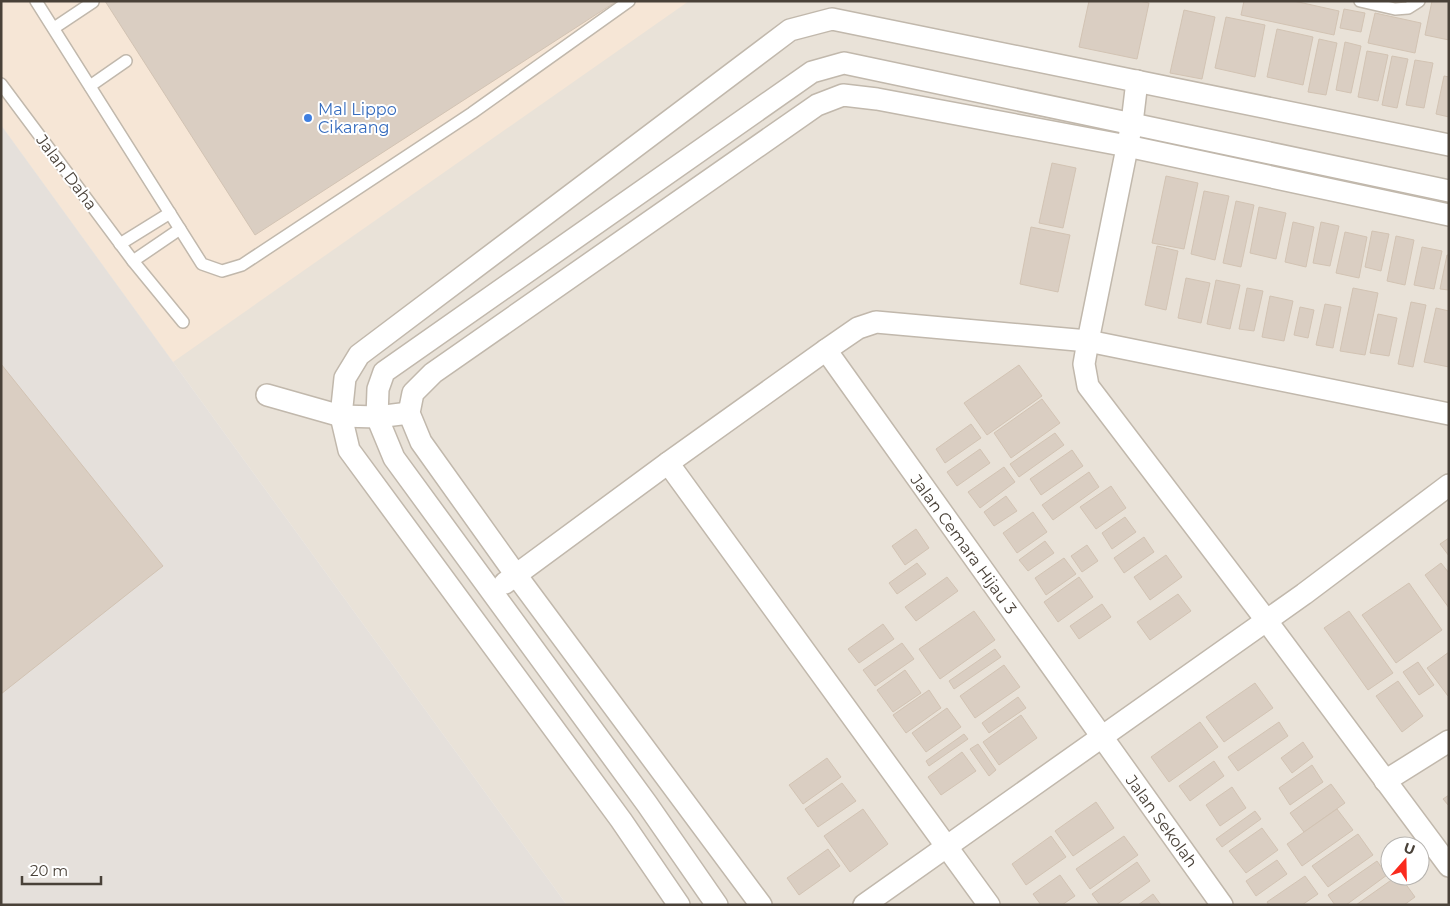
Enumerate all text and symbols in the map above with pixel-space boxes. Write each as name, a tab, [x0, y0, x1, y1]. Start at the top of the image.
place label: Mal Lippo Cikarang	[318, 100, 397, 137]
marker: Mal Lippo Cikarang	[302, 112, 314, 124]
street label: Jalan Daha	[32, 130, 101, 214]
street label: Jalan Cemara Hijau 3	[906, 470, 1021, 618]
street label: Jalan Sekolah	[1121, 771, 1201, 871]
north arrow	[1380, 836, 1430, 886]
text: U	[1401, 838, 1418, 859]
scale bar	[22, 854, 101, 886]
text: 20 m	[30, 861, 68, 880]

